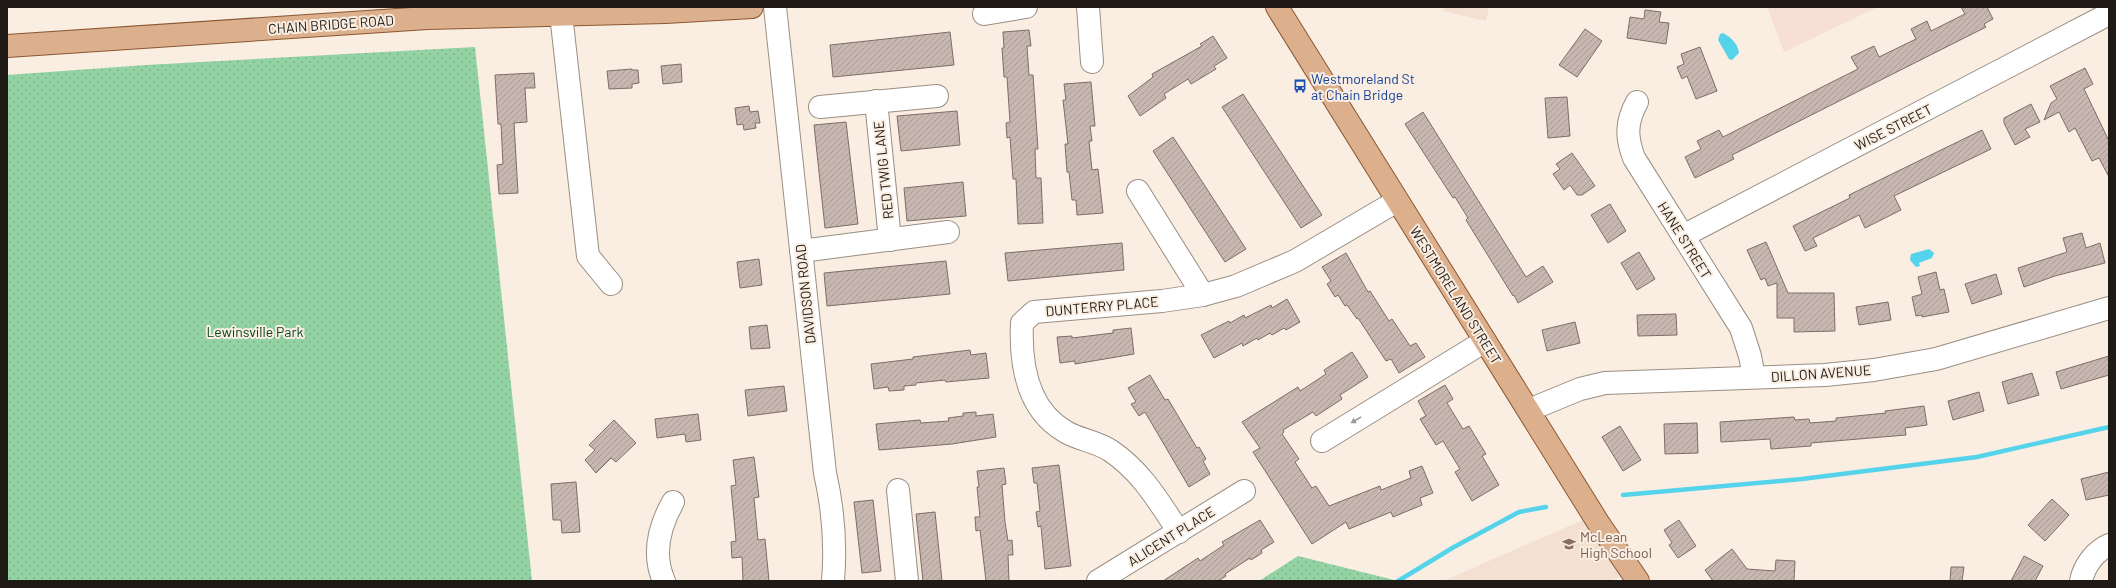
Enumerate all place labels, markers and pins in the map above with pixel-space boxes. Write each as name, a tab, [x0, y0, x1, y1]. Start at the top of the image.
place label: Westmoreland St at Chain Bridge	[1311, 70, 1415, 103]
bus stop icon: Westmoreland St at Chain Bridge	[1292, 78, 1308, 94]
place label: McLean High School	[1580, 528, 1652, 561]
school or university icon: McLean High School	[1561, 536, 1577, 552]

